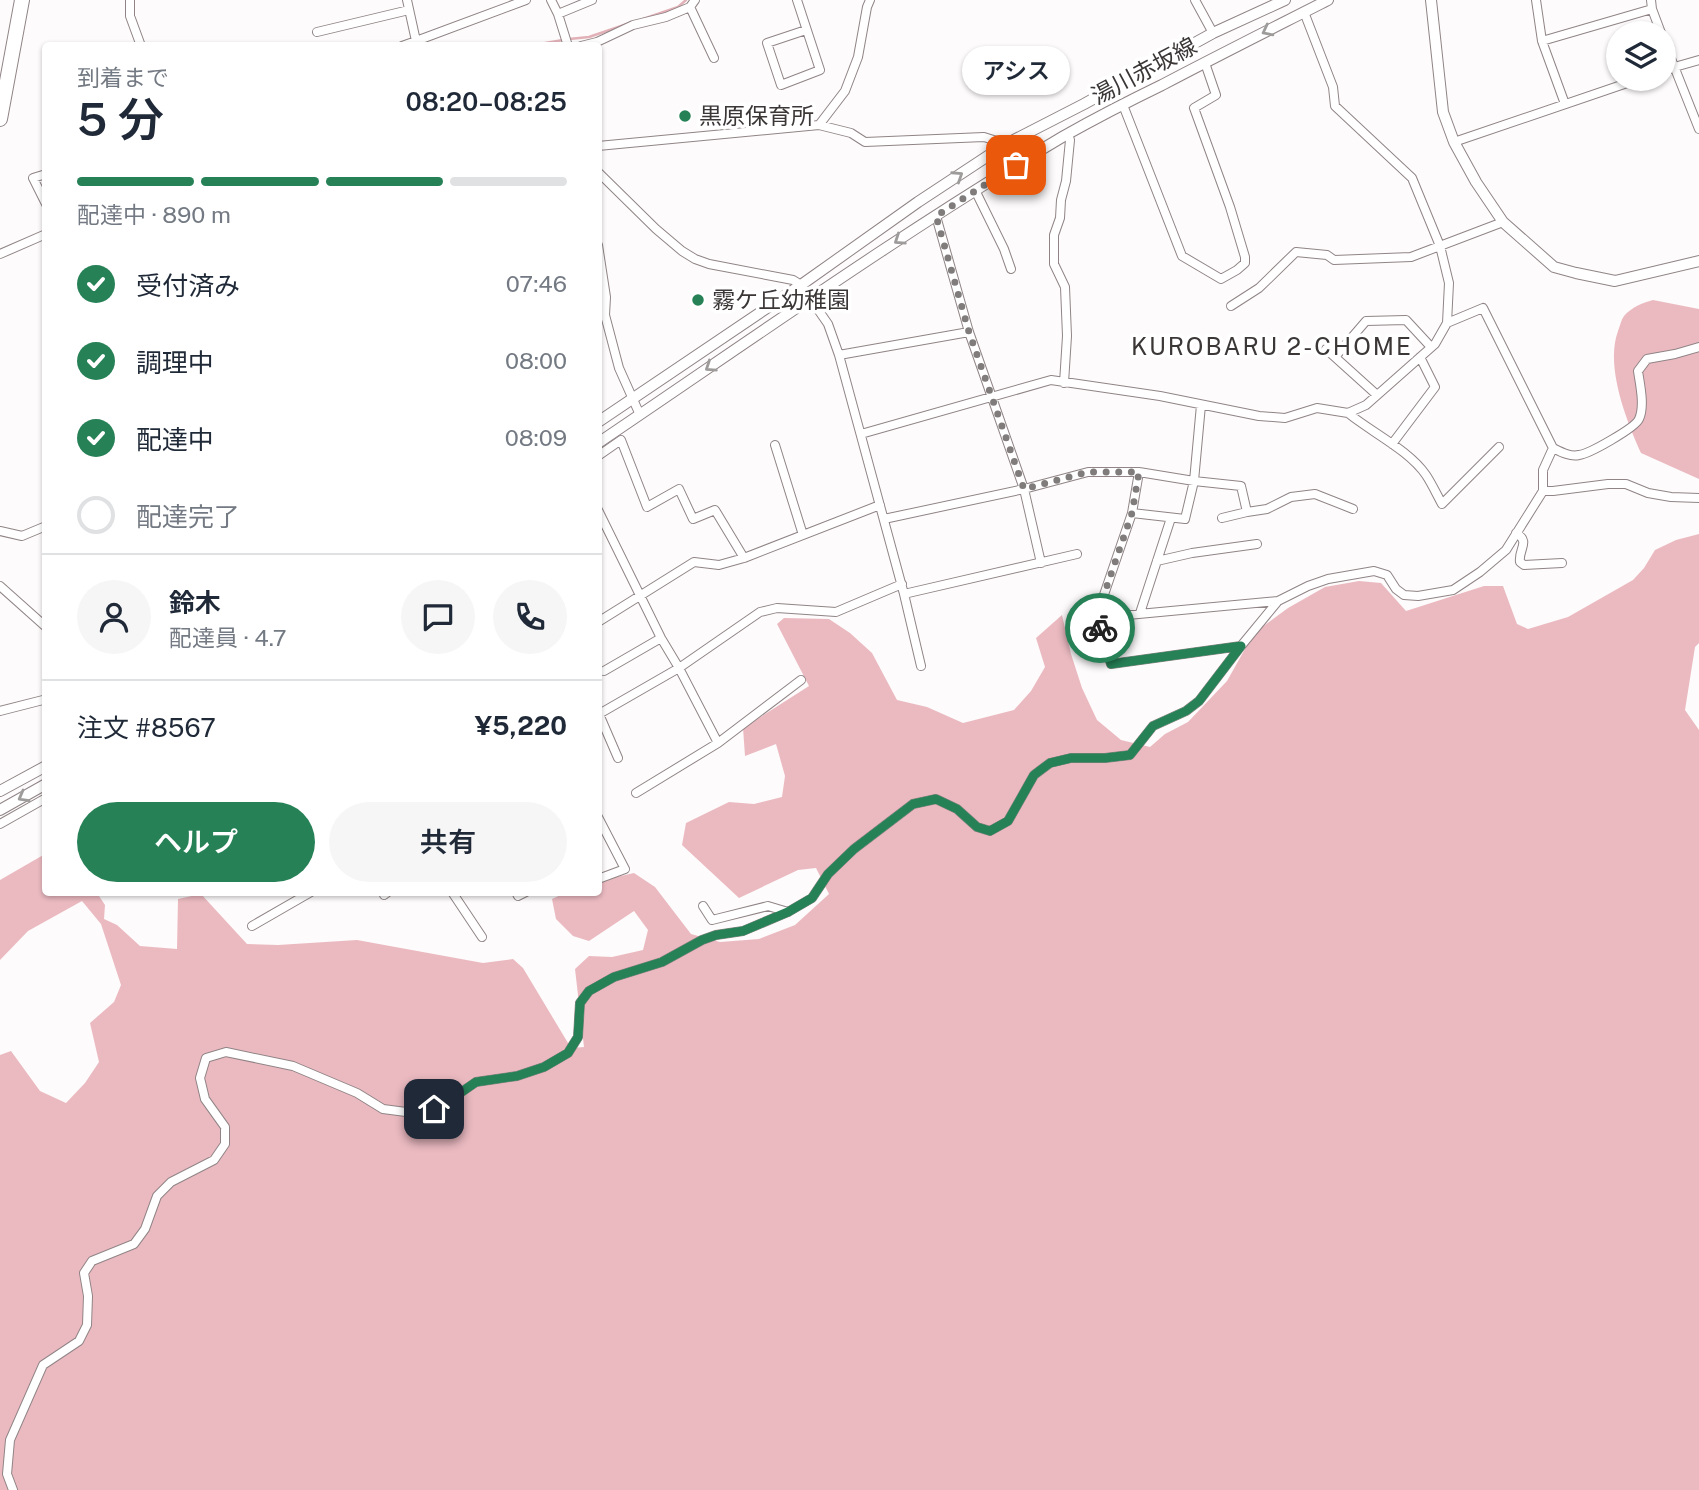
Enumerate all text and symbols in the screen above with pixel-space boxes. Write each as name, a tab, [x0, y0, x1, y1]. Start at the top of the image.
map controls	[1606, 21, 1676, 91]
button: layers	[1606, 21, 1676, 91]
one-way arrow	[1262, 23, 1274, 37]
street label: 湯川赤坂線	[1087, 32, 1201, 109]
callout: アシス	[962, 46, 1070, 95]
text: アシス	[982, 57, 1050, 84]
text: 到着まで	[77, 64, 169, 91]
text: 08:20–08:25	[406, 86, 567, 117]
text: 5 分	[77, 92, 164, 146]
place label: 黒原保育所	[699, 102, 814, 129]
marker: 黒原保育所	[677, 108, 693, 124]
pin	[986, 135, 1046, 195]
icon: bag	[997, 146, 1035, 184]
one-way arrow	[950, 171, 963, 184]
text: 配達中 · 890 m	[77, 201, 231, 228]
one-way arrow	[894, 232, 907, 244]
icon: check	[77, 265, 115, 303]
text: 受付済み	[136, 270, 240, 301]
text: 07:46	[506, 270, 567, 297]
place label: 霧ケ丘幼稚園	[712, 286, 850, 313]
marker: 霧ケ丘幼稚園	[690, 292, 706, 308]
district label: KUROBARU 2-CHOME	[1131, 332, 1413, 360]
icon: check	[77, 342, 115, 380]
text: 調理中	[136, 347, 214, 378]
text: 08:00	[505, 347, 567, 374]
one-way arrow	[705, 359, 718, 371]
icon: check	[77, 419, 115, 457]
text: 配達中	[136, 424, 214, 455]
text: 08:09	[505, 424, 567, 451]
text: 配達完了	[136, 501, 240, 532]
button: person	[77, 580, 151, 654]
button: chat	[401, 580, 475, 654]
button: phone	[493, 580, 567, 654]
text: 鈴木	[169, 587, 221, 618]
courier	[1065, 593, 1135, 663]
icon: bike	[1081, 609, 1119, 647]
text: 配達員 · 4.7	[169, 624, 287, 651]
text: ¥5,220	[475, 710, 567, 741]
text: 注文 #8567	[77, 712, 216, 743]
one-way arrow	[17, 789, 30, 802]
button: ヘルプ	[77, 802, 315, 882]
button: 共有	[329, 802, 567, 882]
pin	[404, 1079, 464, 1139]
icon: home	[415, 1090, 453, 1128]

